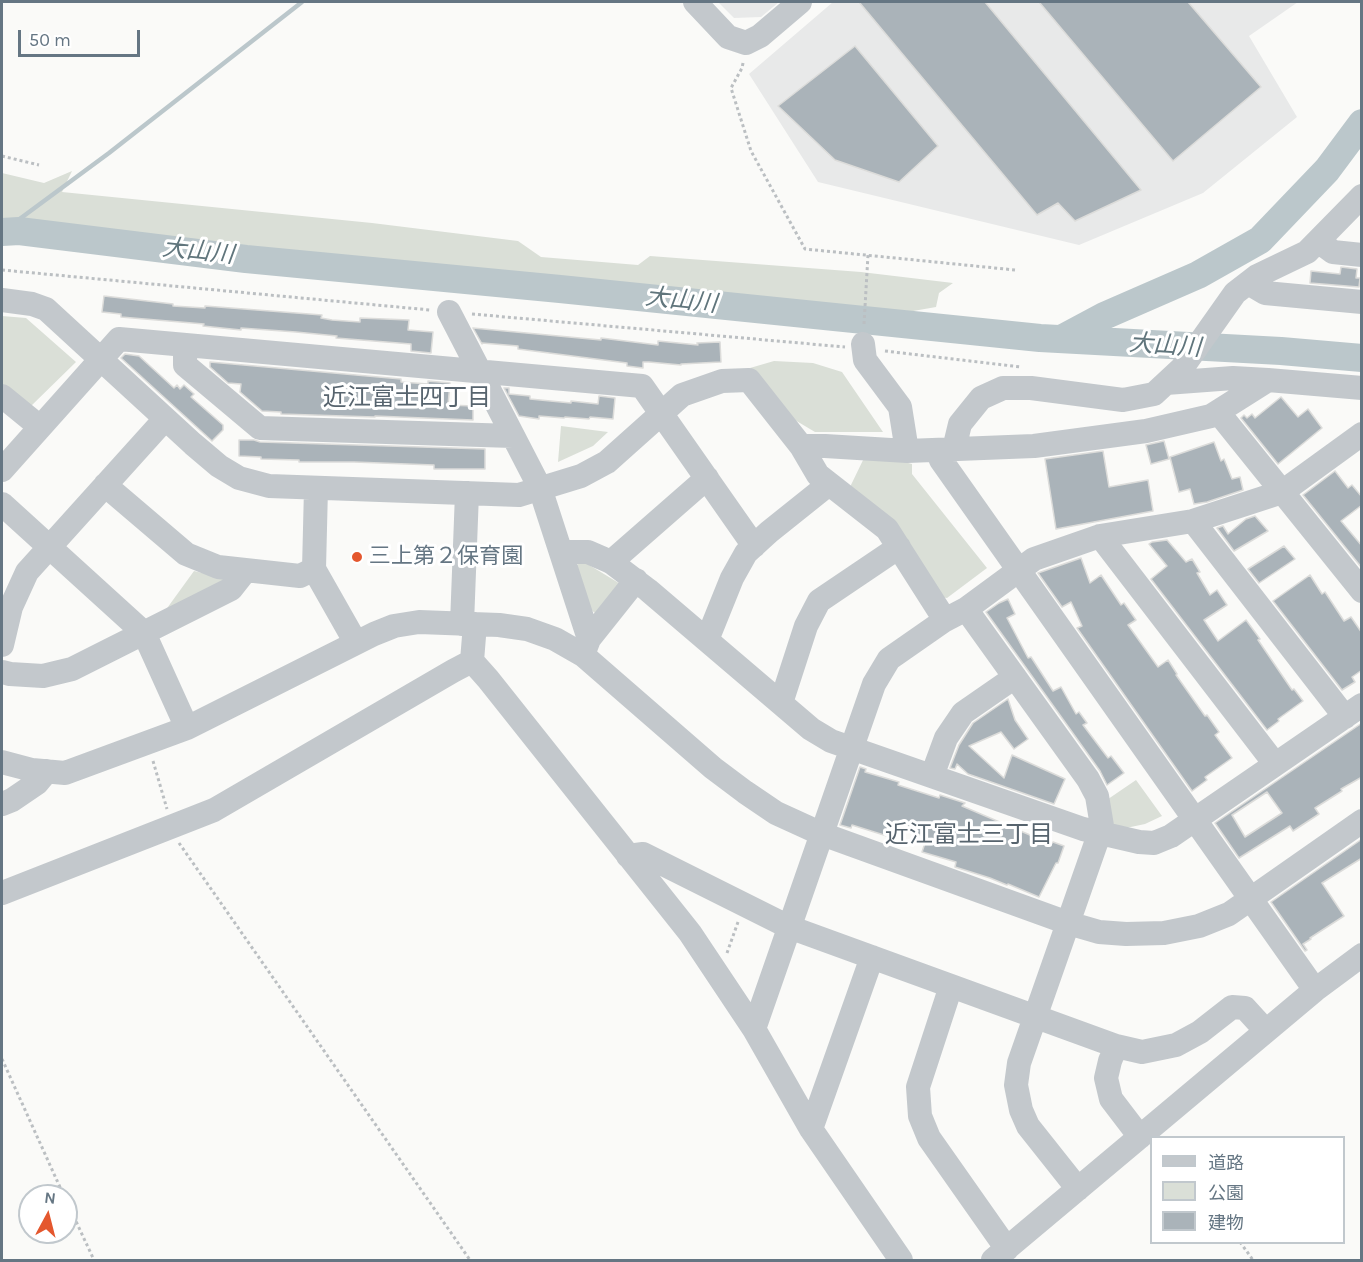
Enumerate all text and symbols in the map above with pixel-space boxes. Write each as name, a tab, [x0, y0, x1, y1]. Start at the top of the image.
scale bar	[21, 18, 142, 56]
text: 50 m	[29, 29, 71, 51]
water label: 大山川	[161, 234, 235, 270]
water label: 大山川	[644, 283, 718, 319]
water label: 大山川	[1128, 329, 1202, 363]
district label: 近江富士四丁目	[323, 384, 491, 412]
place label: 三上第２保育園	[369, 544, 523, 570]
marker: 三上第２保育園	[350, 550, 364, 564]
district label: 近江富士三丁目	[885, 821, 1053, 849]
legend	[1150, 1136, 1345, 1244]
text: 道路	[1208, 1152, 1244, 1174]
text: 公園	[1208, 1182, 1244, 1204]
north arrow	[18, 1184, 78, 1244]
text: N	[43, 1187, 57, 1208]
text: 建物	[1208, 1212, 1244, 1234]

